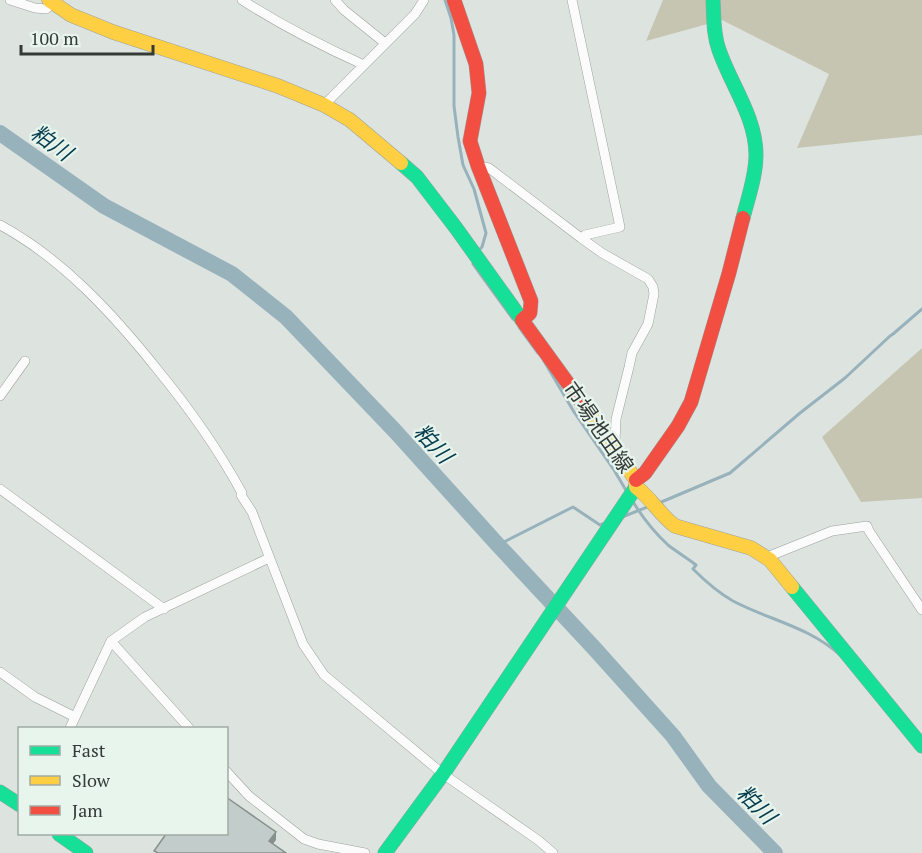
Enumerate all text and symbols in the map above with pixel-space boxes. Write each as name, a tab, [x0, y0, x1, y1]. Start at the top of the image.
scale bar	[21, 18, 153, 56]
text: 100 m	[30, 26, 79, 50]
water label: 粕川	[26, 117, 80, 168]
street label: 市場池田線	[557, 376, 641, 478]
water label: 粕川	[408, 417, 461, 470]
legend	[18, 727, 228, 835]
text: Fast	[72, 738, 106, 762]
text: Slow	[72, 768, 111, 792]
water label: 粕川	[731, 778, 784, 831]
text: Jam	[72, 798, 103, 822]

